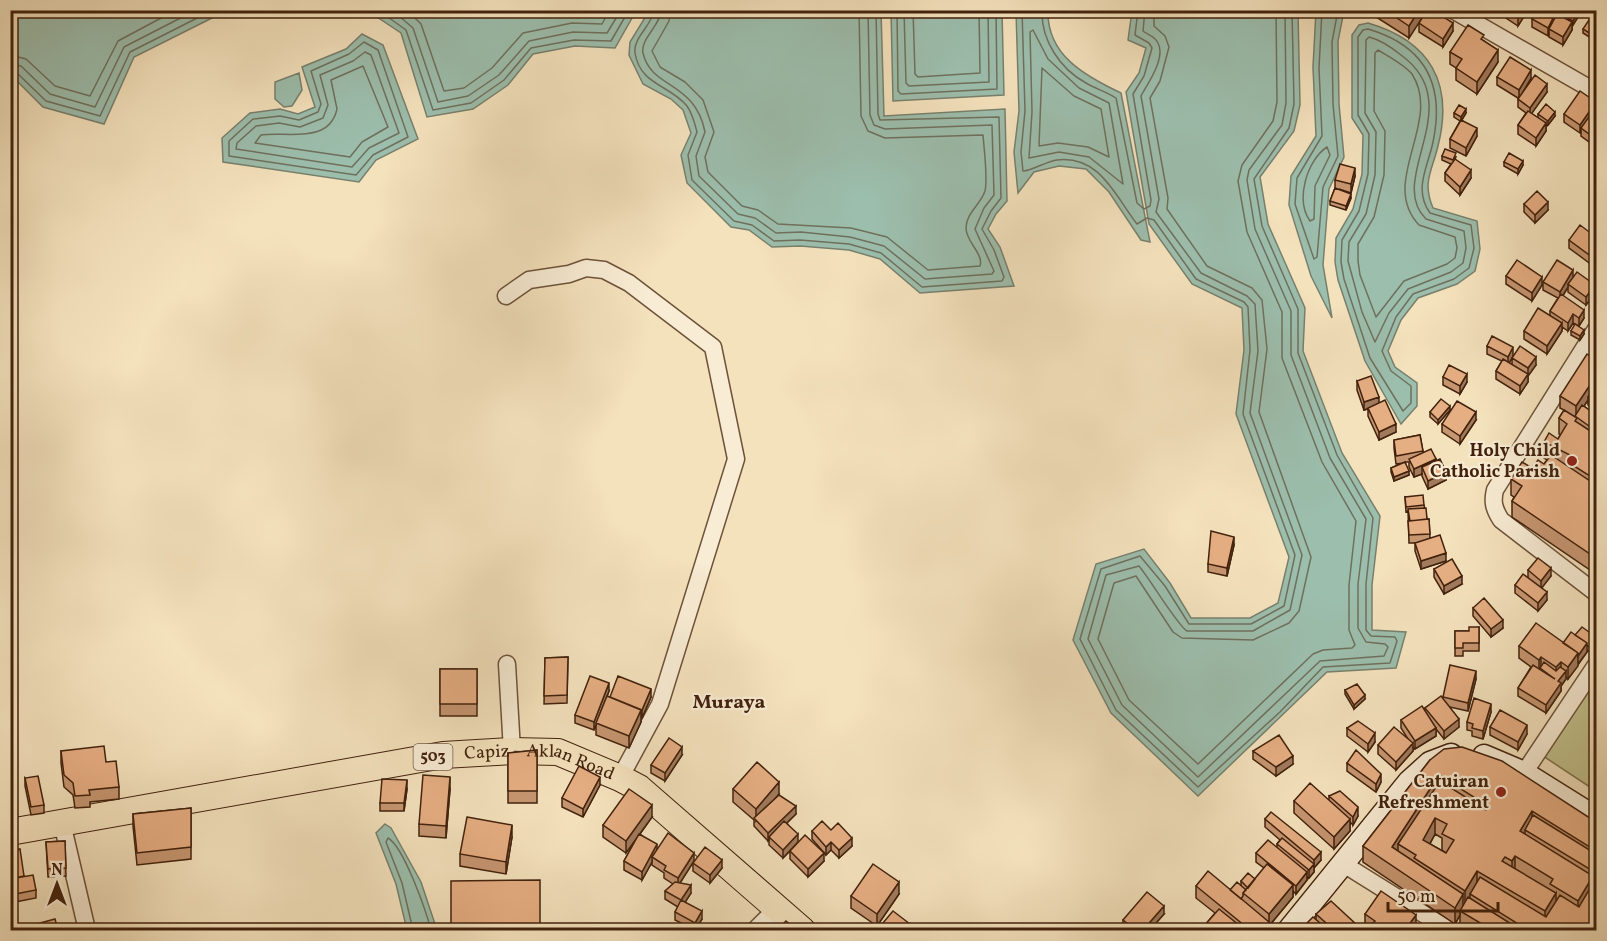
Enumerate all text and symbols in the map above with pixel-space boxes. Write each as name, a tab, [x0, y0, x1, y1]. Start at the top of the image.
place label: Holy Child Catholic Parish	[1430, 439, 1560, 485]
marker: Holy Child Catholic Parish	[1565, 454, 1579, 468]
district label: Muraya	[693, 689, 766, 717]
street label: Capiz – Aklan Road	[463, 738, 618, 787]
road number: 503	[414, 744, 452, 770]
place label: Catuiran Refreshment	[1378, 770, 1489, 816]
marker: Catuiran Refreshment	[1494, 785, 1508, 799]
north arrow	[27, 854, 87, 914]
text: N	[51, 860, 63, 882]
scale bar	[1388, 875, 1498, 913]
text: 50 m	[1397, 885, 1436, 910]

